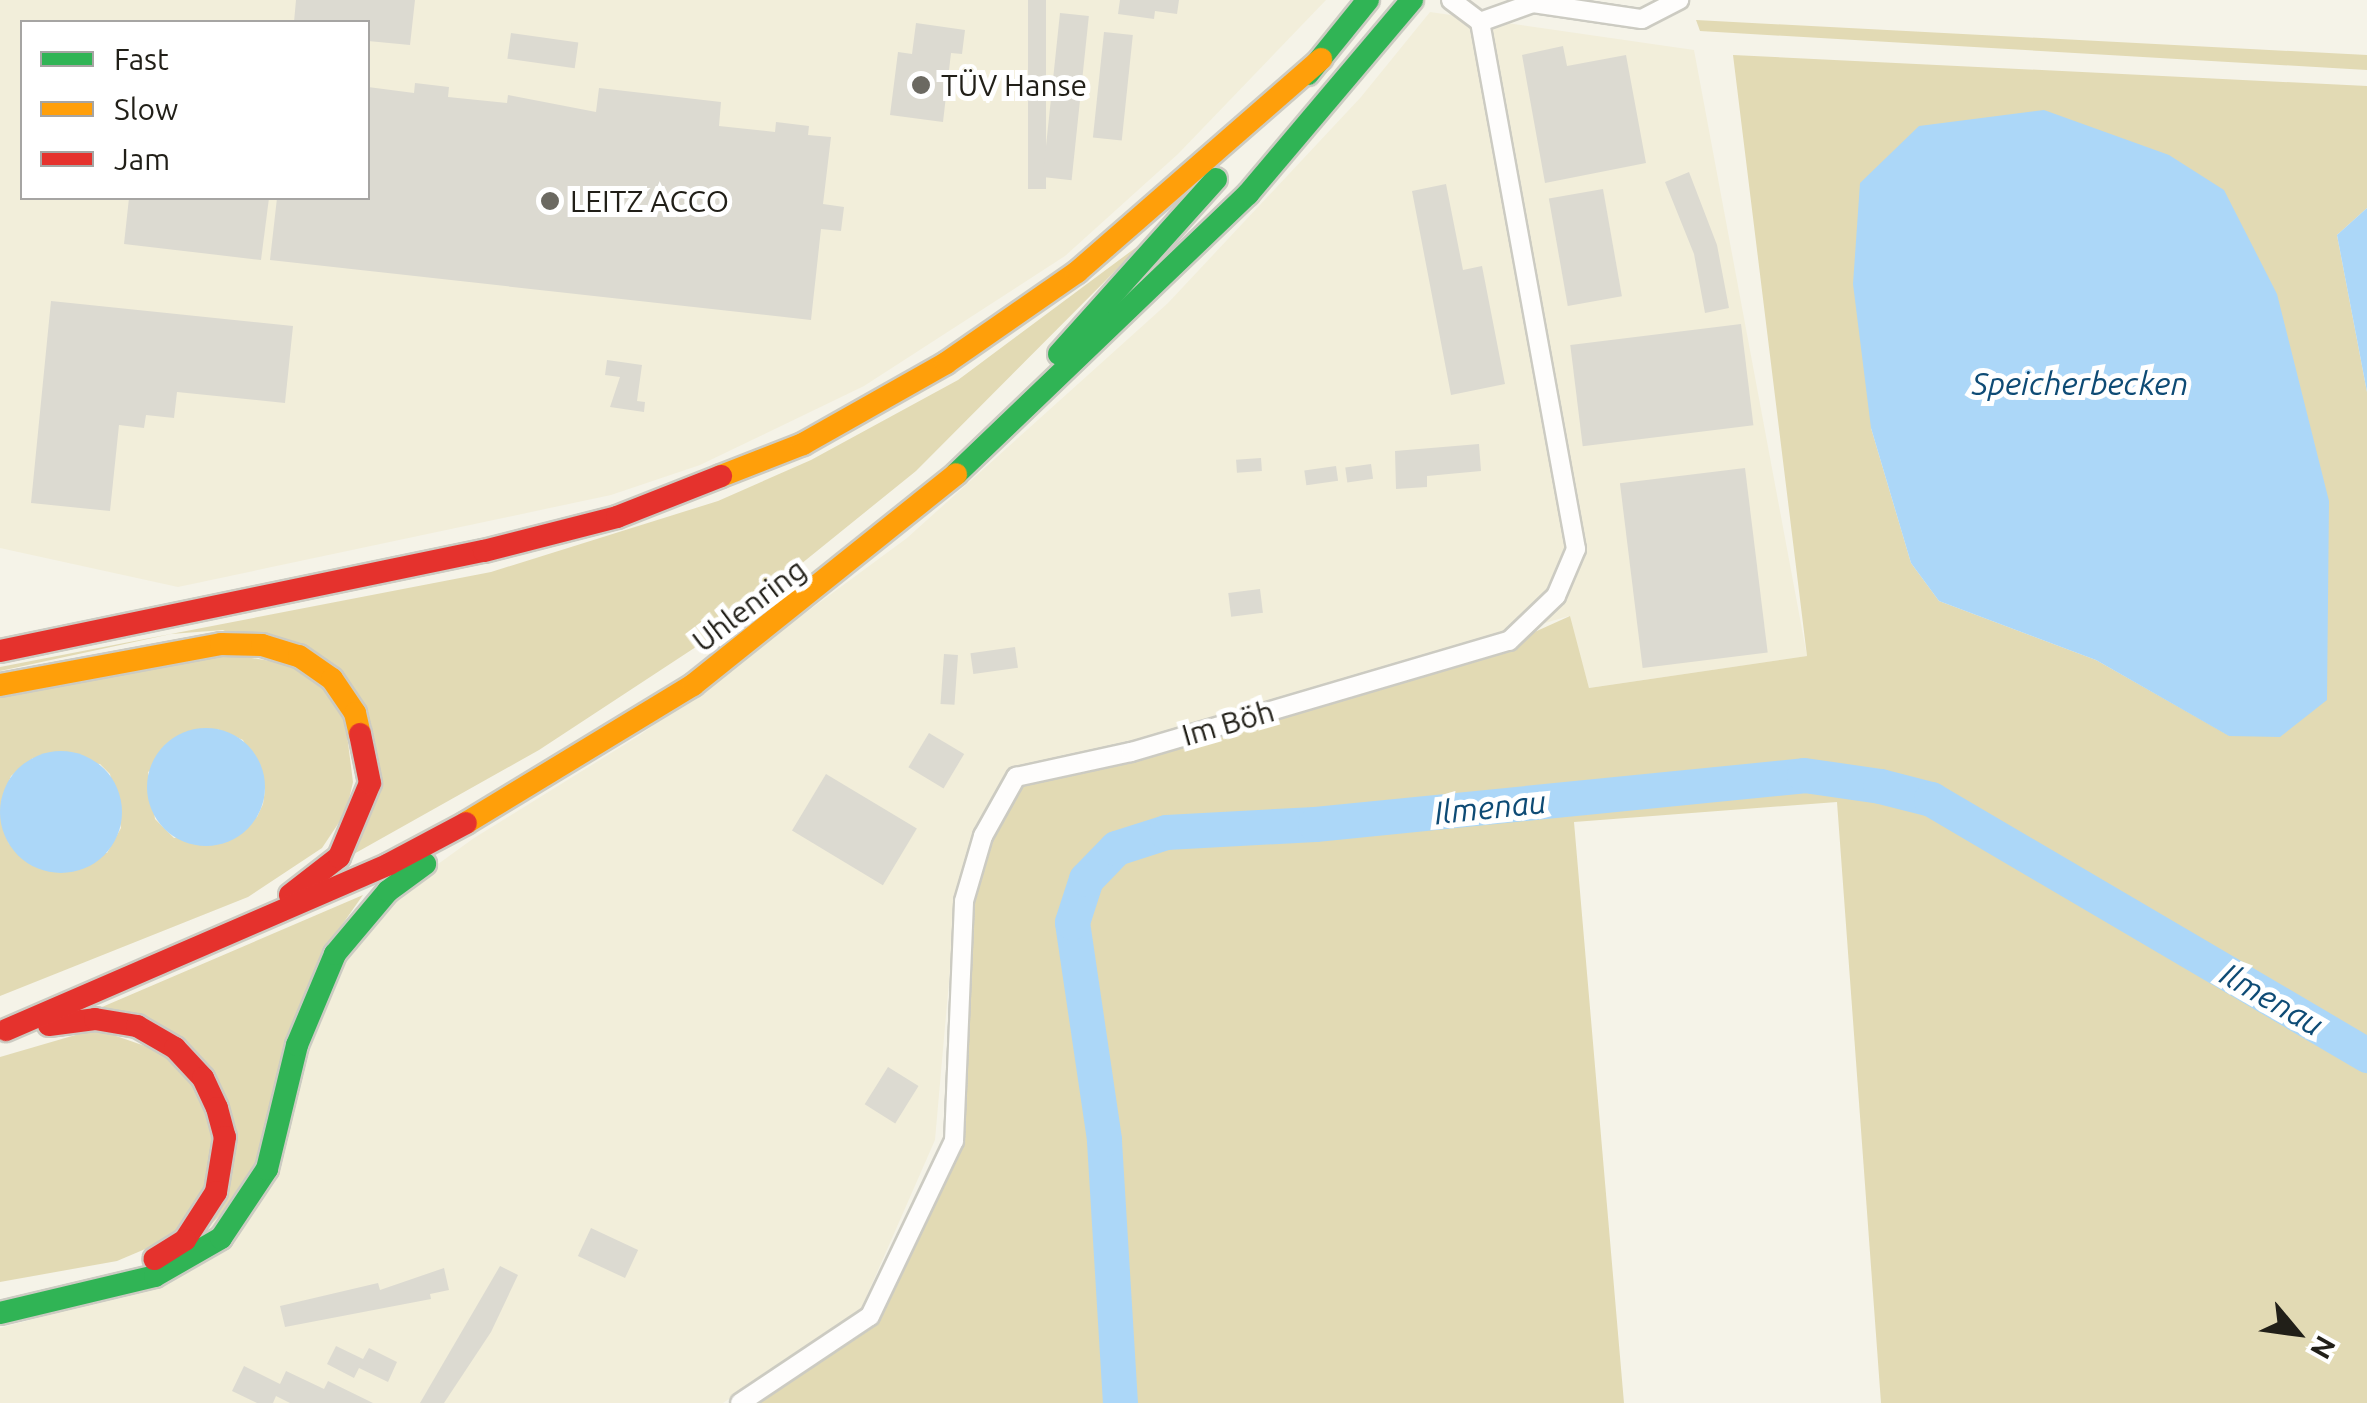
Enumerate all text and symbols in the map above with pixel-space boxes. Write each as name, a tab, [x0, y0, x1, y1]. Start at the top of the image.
legend	[20, 20, 370, 200]
text: Fast	[114, 42, 169, 76]
place label: TÜV Hanse	[941, 67, 1087, 103]
marker: TÜV Hanse	[910, 74, 932, 96]
text: Slow	[114, 92, 178, 126]
text: Jam	[114, 142, 170, 176]
place label: LEITZ ACCO	[570, 183, 729, 219]
marker: LEITZ ACCO	[539, 190, 561, 212]
water label: Speicherbecken	[1972, 364, 2188, 402]
street label: Uhlenring	[685, 551, 813, 659]
street label: Im Böh	[1178, 693, 1278, 753]
water label: Ilmenau	[1432, 782, 1548, 832]
water label: Ilmenau	[2214, 954, 2330, 1044]
north arrow	[2247, 1283, 2347, 1383]
text: N	[2305, 1331, 2342, 1364]

